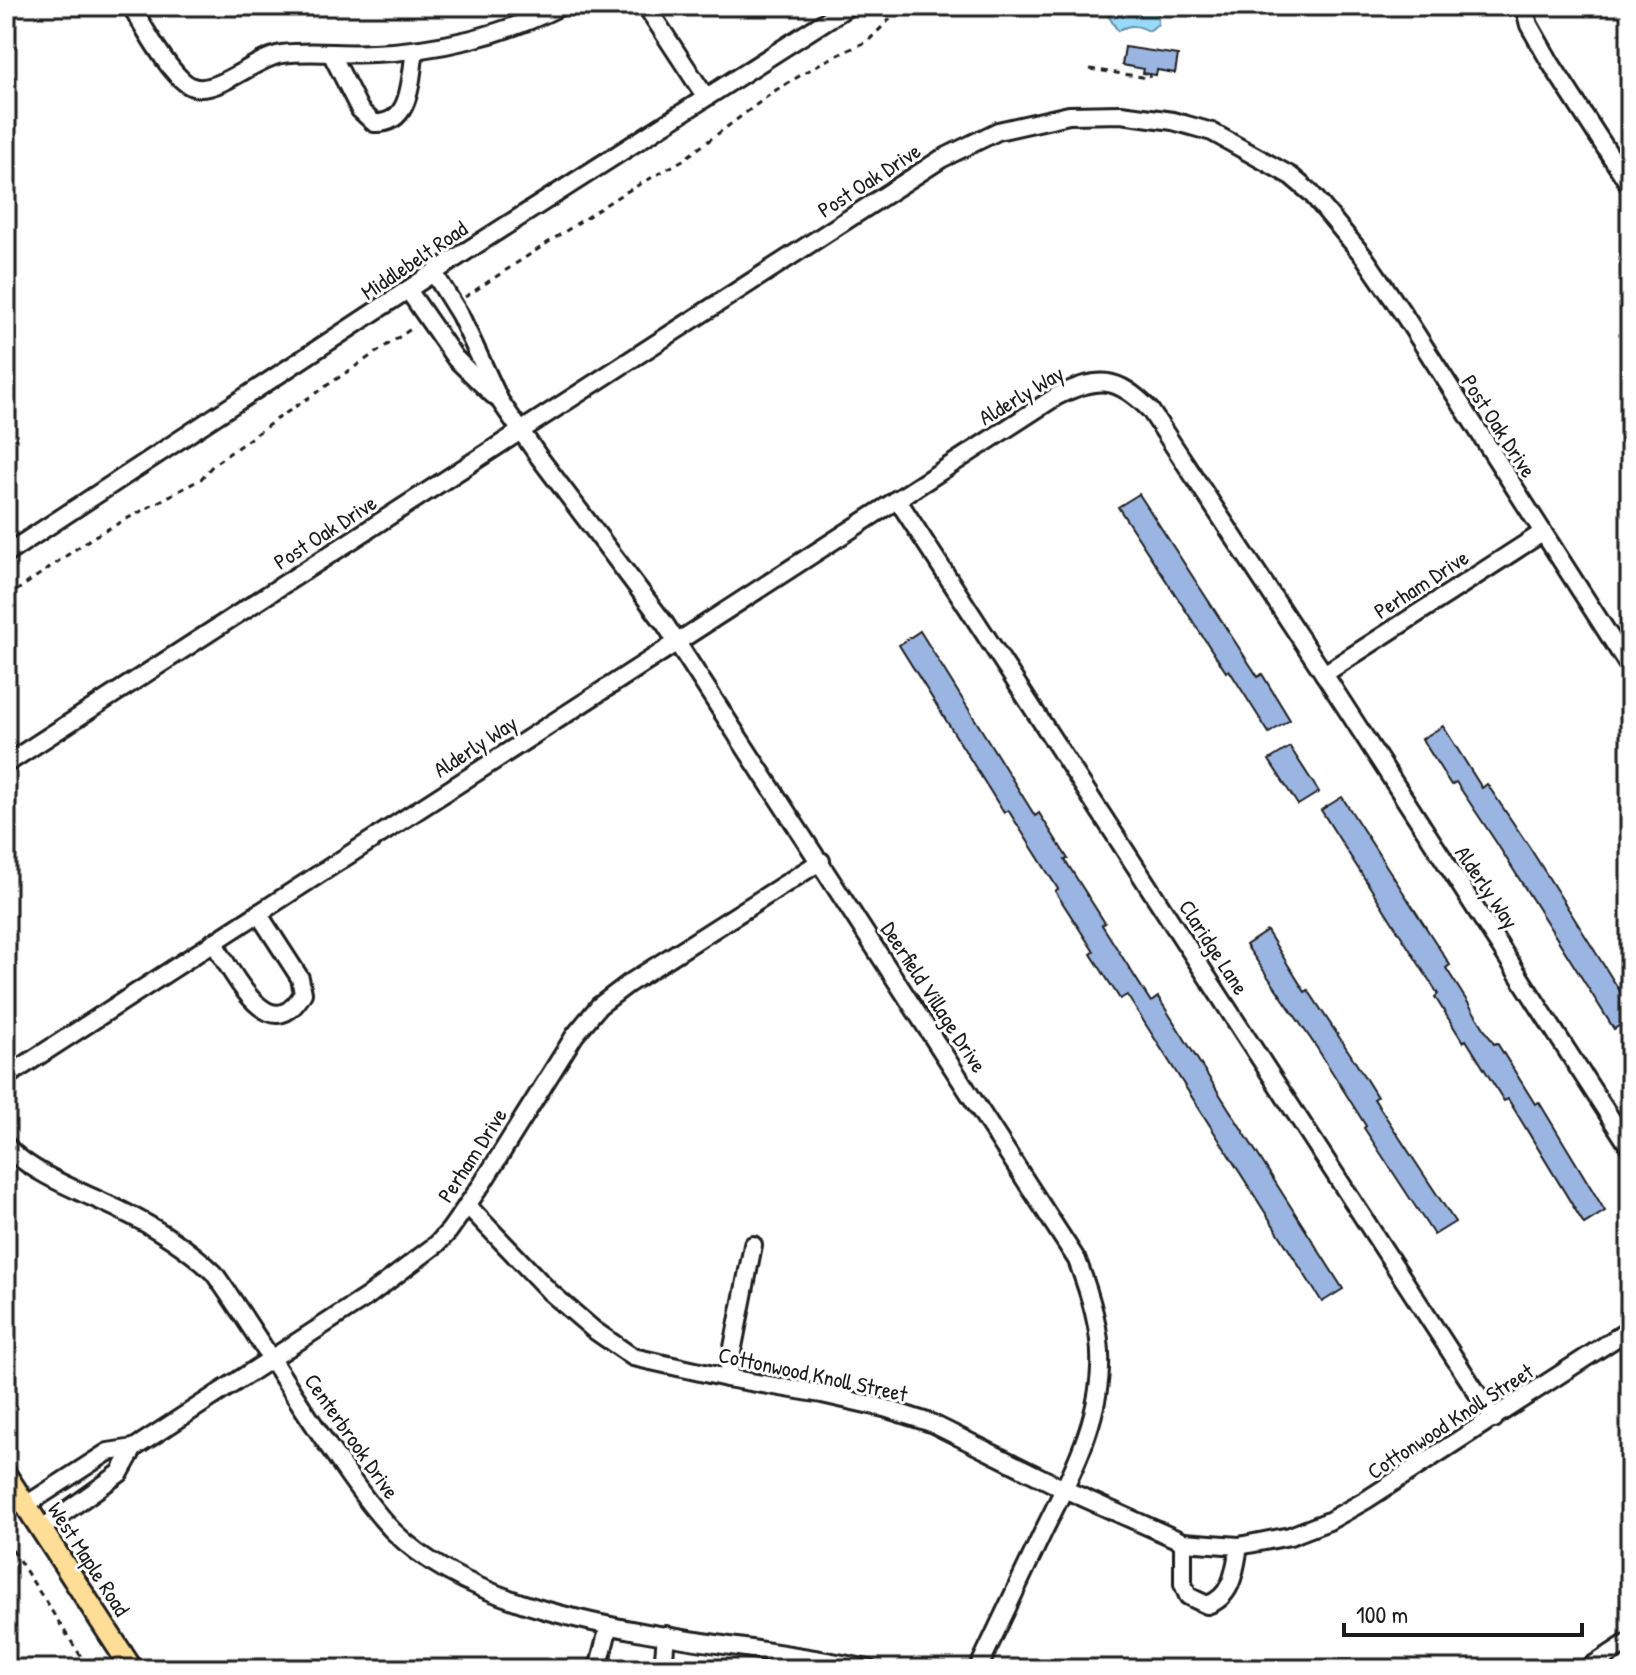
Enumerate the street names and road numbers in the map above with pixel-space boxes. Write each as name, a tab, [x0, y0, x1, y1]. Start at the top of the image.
street label: Post Oak Drive	[812, 135, 926, 224]
street label: Middlebelt Road	[355, 213, 473, 307]
street label: Alderly Way	[973, 358, 1069, 432]
street label: Post Oak Drive	[1455, 369, 1544, 483]
street label: Post Oak Drive	[268, 487, 382, 576]
street label: Perham Drive	[1368, 542, 1474, 626]
street label: Alderly Way	[427, 708, 523, 784]
street label: Alderly Way	[1448, 840, 1526, 934]
street label: Claridge Lane	[1172, 894, 1256, 1001]
street label: Deerfield Village Drive	[874, 916, 994, 1078]
street label: Perham Drive	[430, 1102, 514, 1208]
street label: Cottonwood Knoll Street	[716, 1339, 911, 1409]
street label: Cottonwood Knoll Street	[1361, 1356, 1539, 1486]
street label: Centerbrook Drive	[298, 1367, 406, 1505]
street label: West Maple Road	[41, 1496, 137, 1622]

